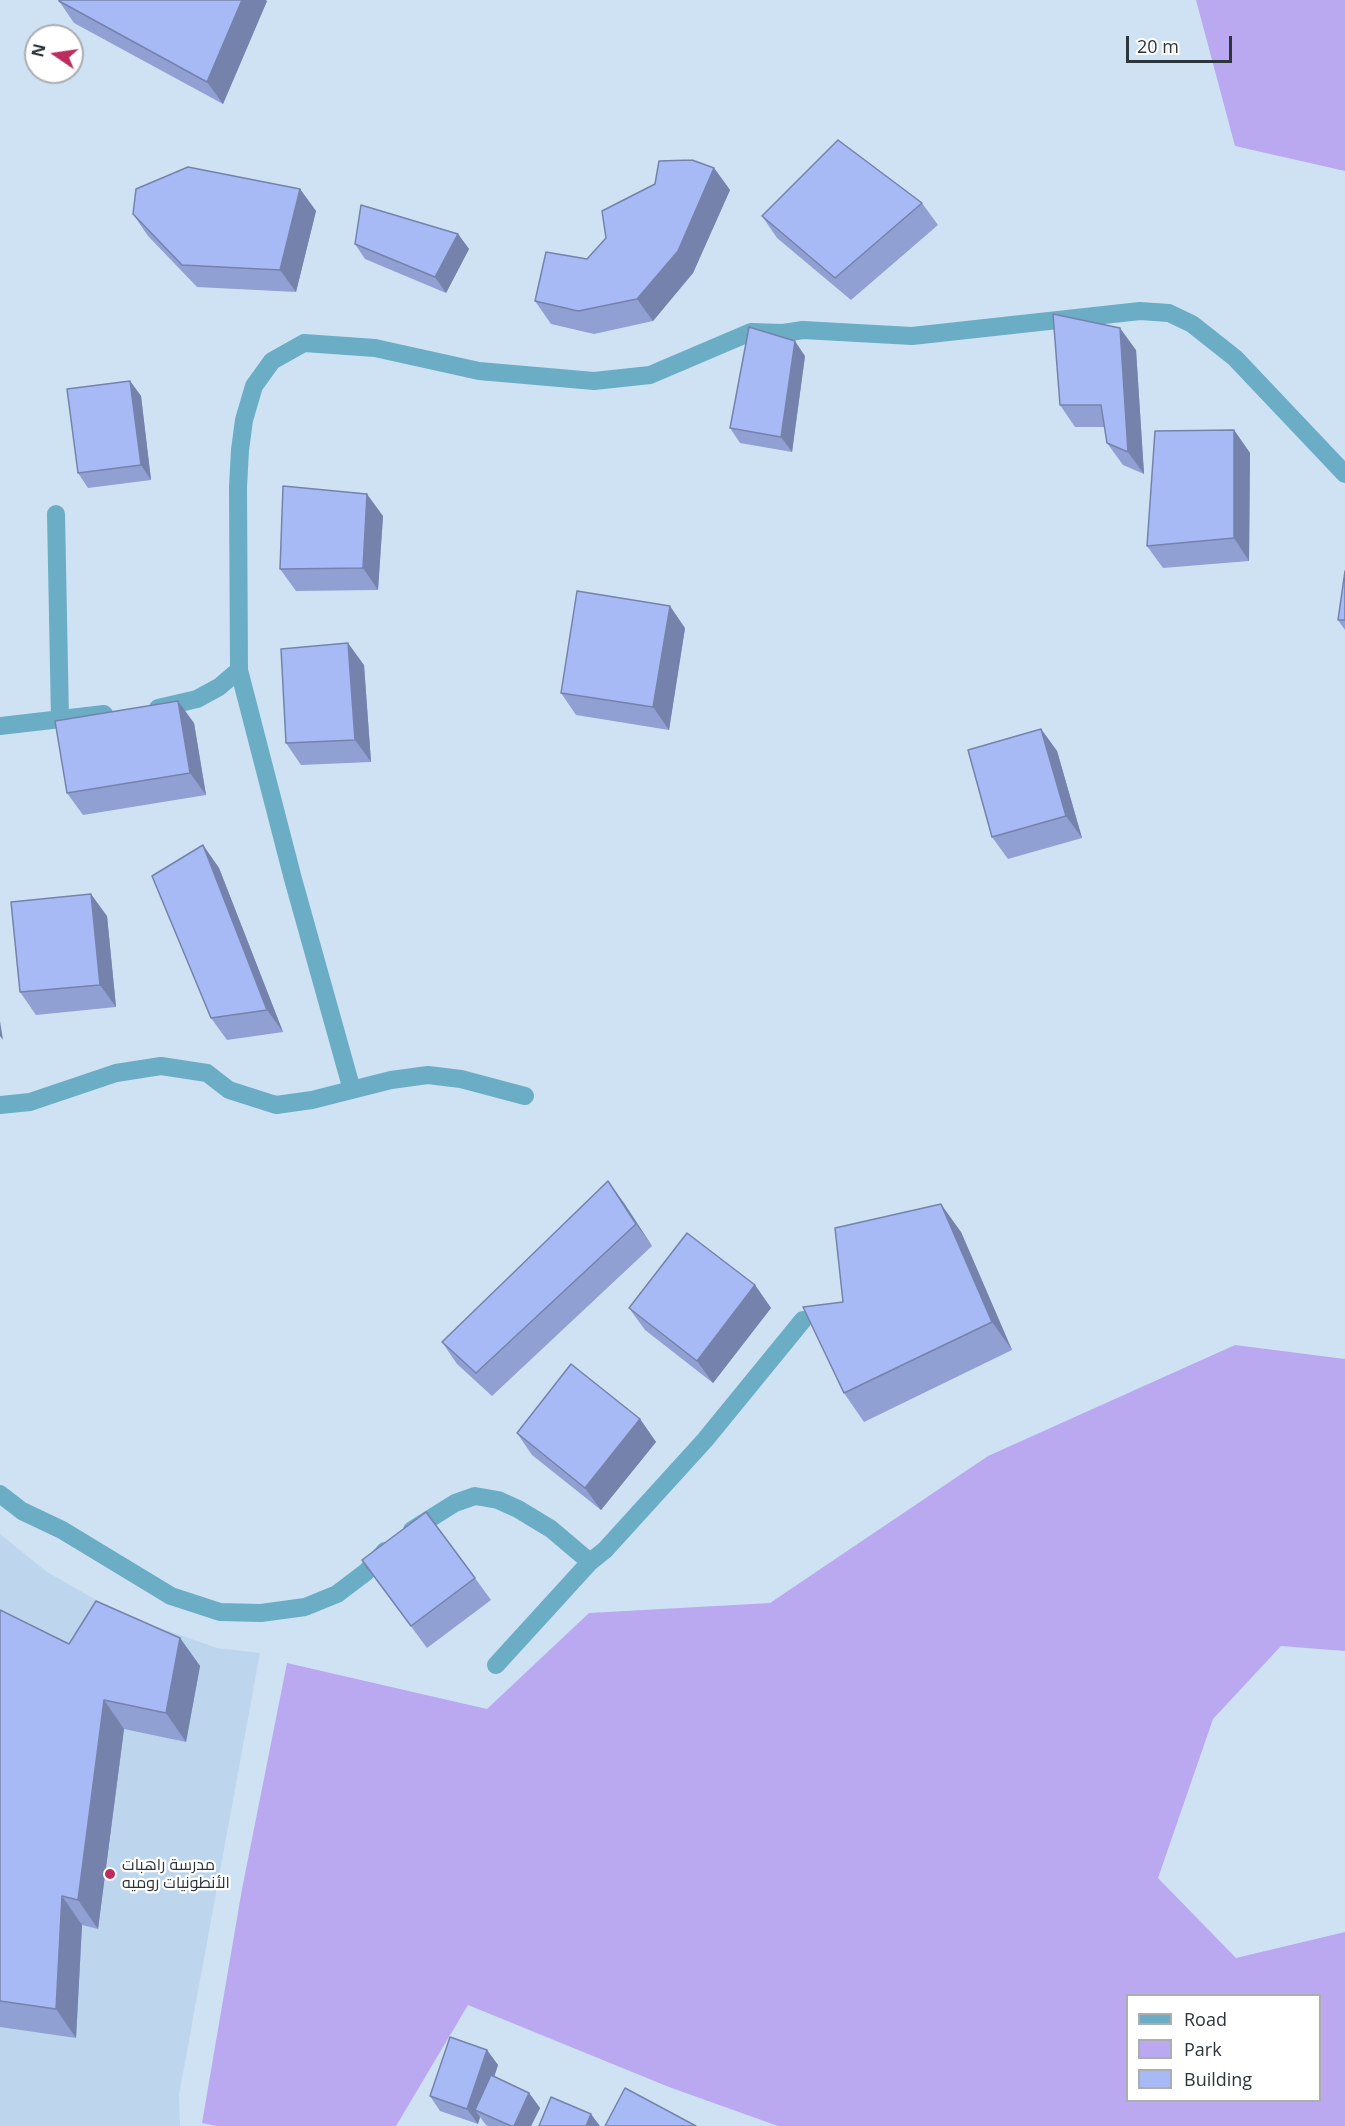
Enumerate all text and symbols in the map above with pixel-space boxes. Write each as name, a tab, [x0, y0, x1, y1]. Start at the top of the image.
north arrow	[24, 24, 84, 84]
scale bar	[1129, 24, 1236, 62]
text: 20 m	[1137, 34, 1179, 58]
text: N	[26, 42, 51, 59]
place label: مدرسة راهبات الأنطونيات روميه	[122, 1855, 230, 1893]
marker: مدرسة راهبات الأنطونيات روميه	[103, 1867, 117, 1881]
legend	[1126, 1994, 1321, 2102]
text: Road	[1184, 2007, 1227, 2031]
text: Park	[1184, 2037, 1222, 2061]
text: Building	[1184, 2067, 1252, 2091]

